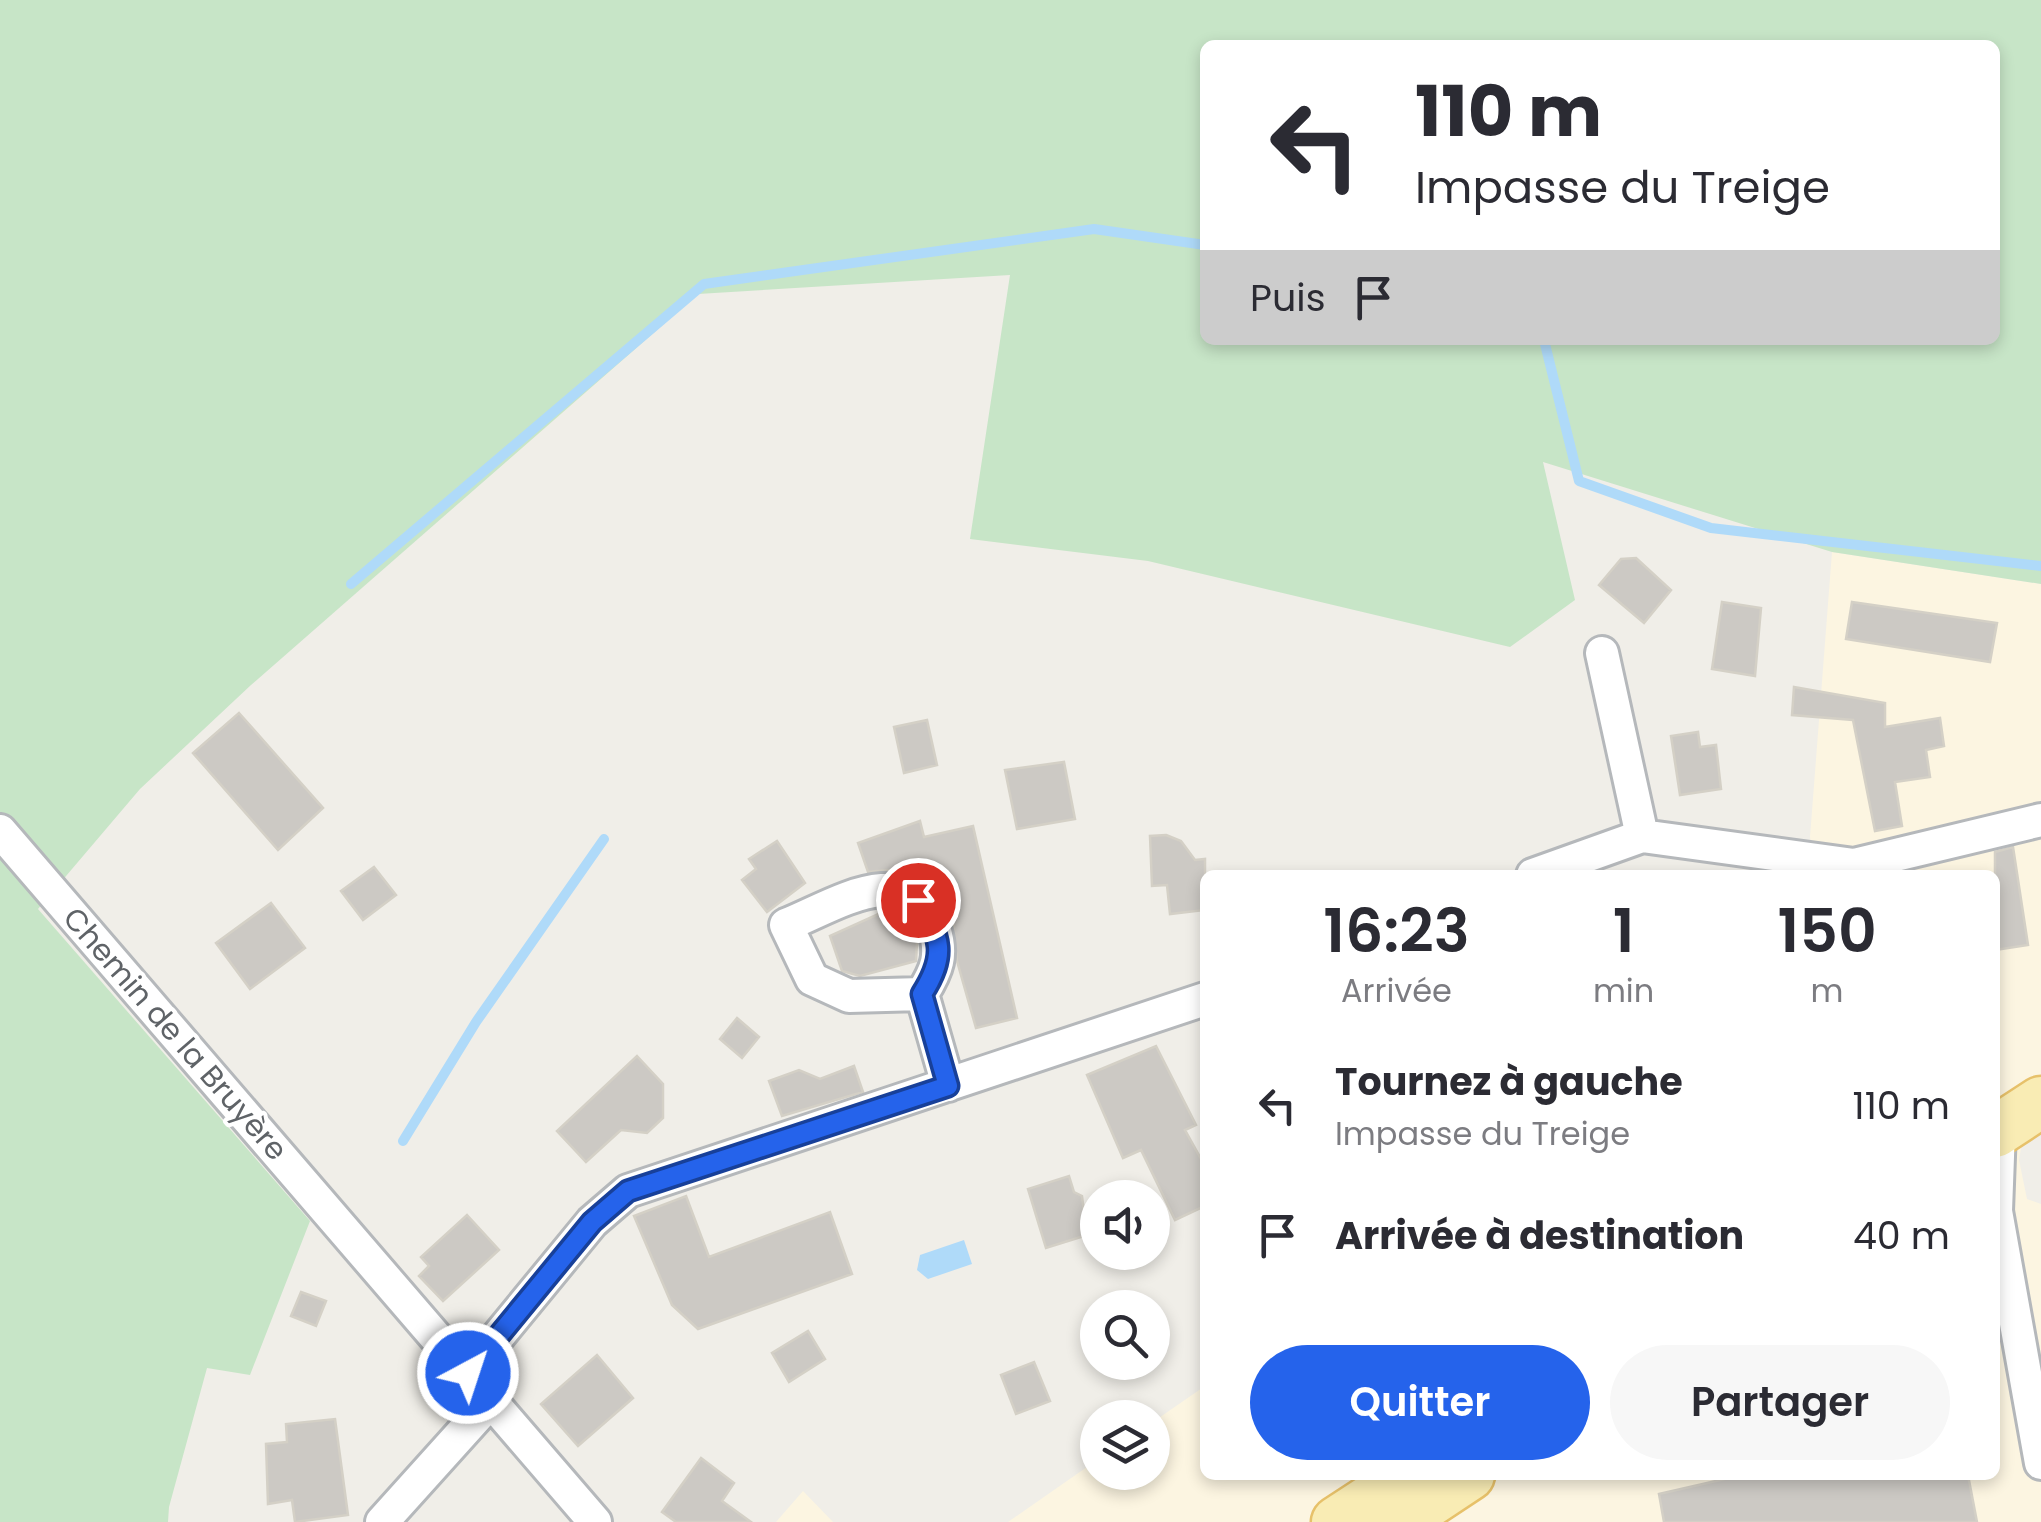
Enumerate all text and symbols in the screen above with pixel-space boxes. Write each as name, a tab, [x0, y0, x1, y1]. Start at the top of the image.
text: 110 m	[1415, 62, 1602, 161]
icon: left	[1250, 80, 1380, 210]
text: Impasse du Treige	[1415, 156, 1830, 219]
icon: arrive	[1346, 270, 1401, 325]
text: Puis	[1250, 271, 1326, 324]
pin	[876, 858, 961, 943]
icon: arrive	[891, 873, 946, 928]
text: 16:23	[1323, 889, 1470, 973]
text: 1	[1613, 889, 1634, 973]
text: 150	[1778, 889, 1877, 973]
street label: Chemin de la Bruyère	[53, 898, 298, 1170]
text: Arrivée	[1341, 968, 1452, 1013]
text: min	[1593, 968, 1654, 1013]
text: m	[1811, 968, 1844, 1013]
text: Tournez à gauche	[1335, 1055, 1683, 1108]
icon: left	[1250, 1078, 1305, 1133]
text: 110 m	[1853, 1079, 1950, 1132]
text: Impasse du Treige	[1335, 1111, 1630, 1156]
map controls	[1080, 1180, 1170, 1490]
button: sound	[1080, 1180, 1170, 1270]
icon: arrive	[1250, 1208, 1305, 1263]
text: Arrivée à destination	[1335, 1209, 1744, 1262]
text: 40 m	[1853, 1209, 1950, 1262]
button: search	[1080, 1290, 1170, 1380]
position arrow	[416, 1321, 520, 1425]
button: Quitter	[1250, 1345, 1590, 1460]
button: Partager	[1610, 1345, 1950, 1460]
button: layers	[1080, 1400, 1170, 1490]

